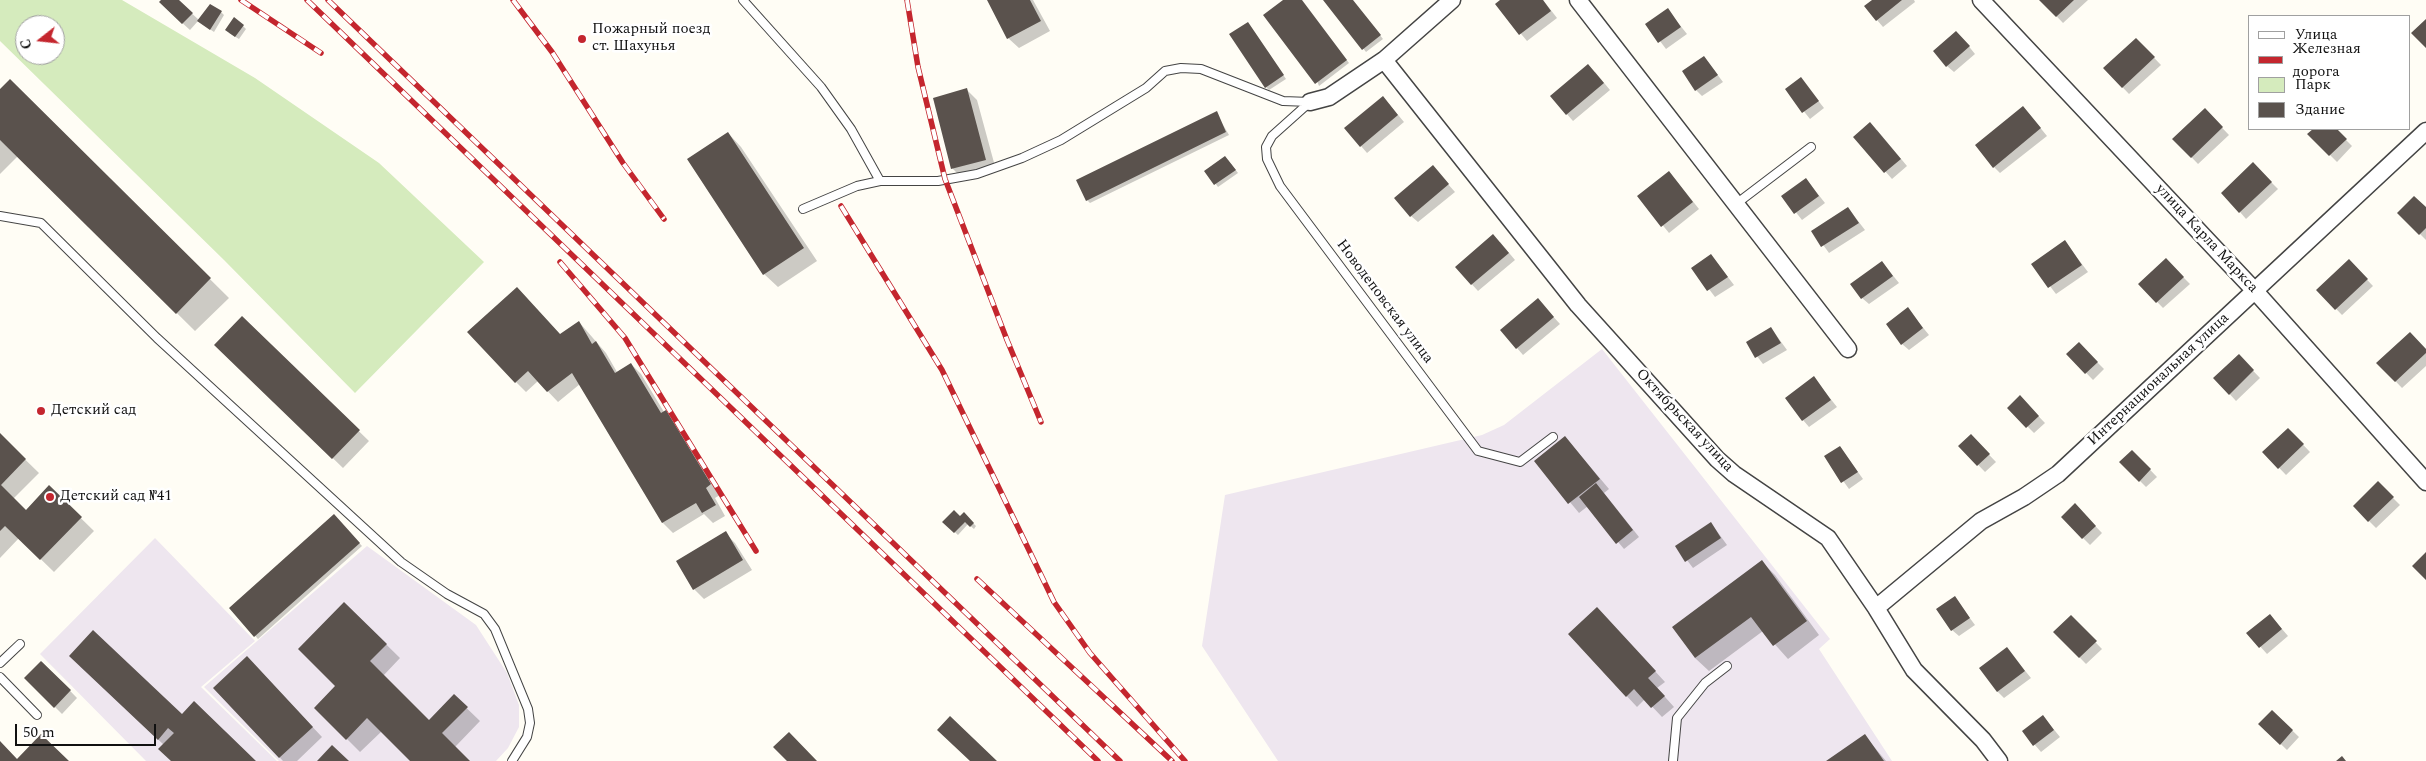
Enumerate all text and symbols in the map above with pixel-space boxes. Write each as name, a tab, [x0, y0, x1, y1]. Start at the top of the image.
north arrow	[15, 15, 65, 65]
legend	[2248, 15, 2411, 130]
place label: Пожарный поезд ст. Шахунья	[592, 21, 711, 56]
text: Улица	[2295, 23, 2337, 46]
marker: Пожарный поезд ст. Шахунья	[576, 33, 588, 45]
text: С	[15, 36, 38, 52]
text: Железная дорога	[2293, 37, 2361, 83]
text: Парк	[2295, 73, 2331, 96]
text: Здание	[2295, 98, 2345, 121]
street label: улица Карла Маркса	[2151, 181, 2261, 297]
street label: Новодеповская улица	[1332, 237, 1436, 367]
street label: Интернациональная улица	[2085, 310, 2233, 450]
street label: Октябрьская улица	[1631, 366, 1737, 476]
place label: Детский сад	[51, 402, 136, 420]
marker: Детский сад	[35, 405, 47, 417]
place label: Детский сад №41	[60, 488, 172, 506]
marker: Детский сад №41	[44, 491, 56, 503]
scale bar	[18, 714, 159, 746]
text: 50 m	[23, 721, 55, 744]

